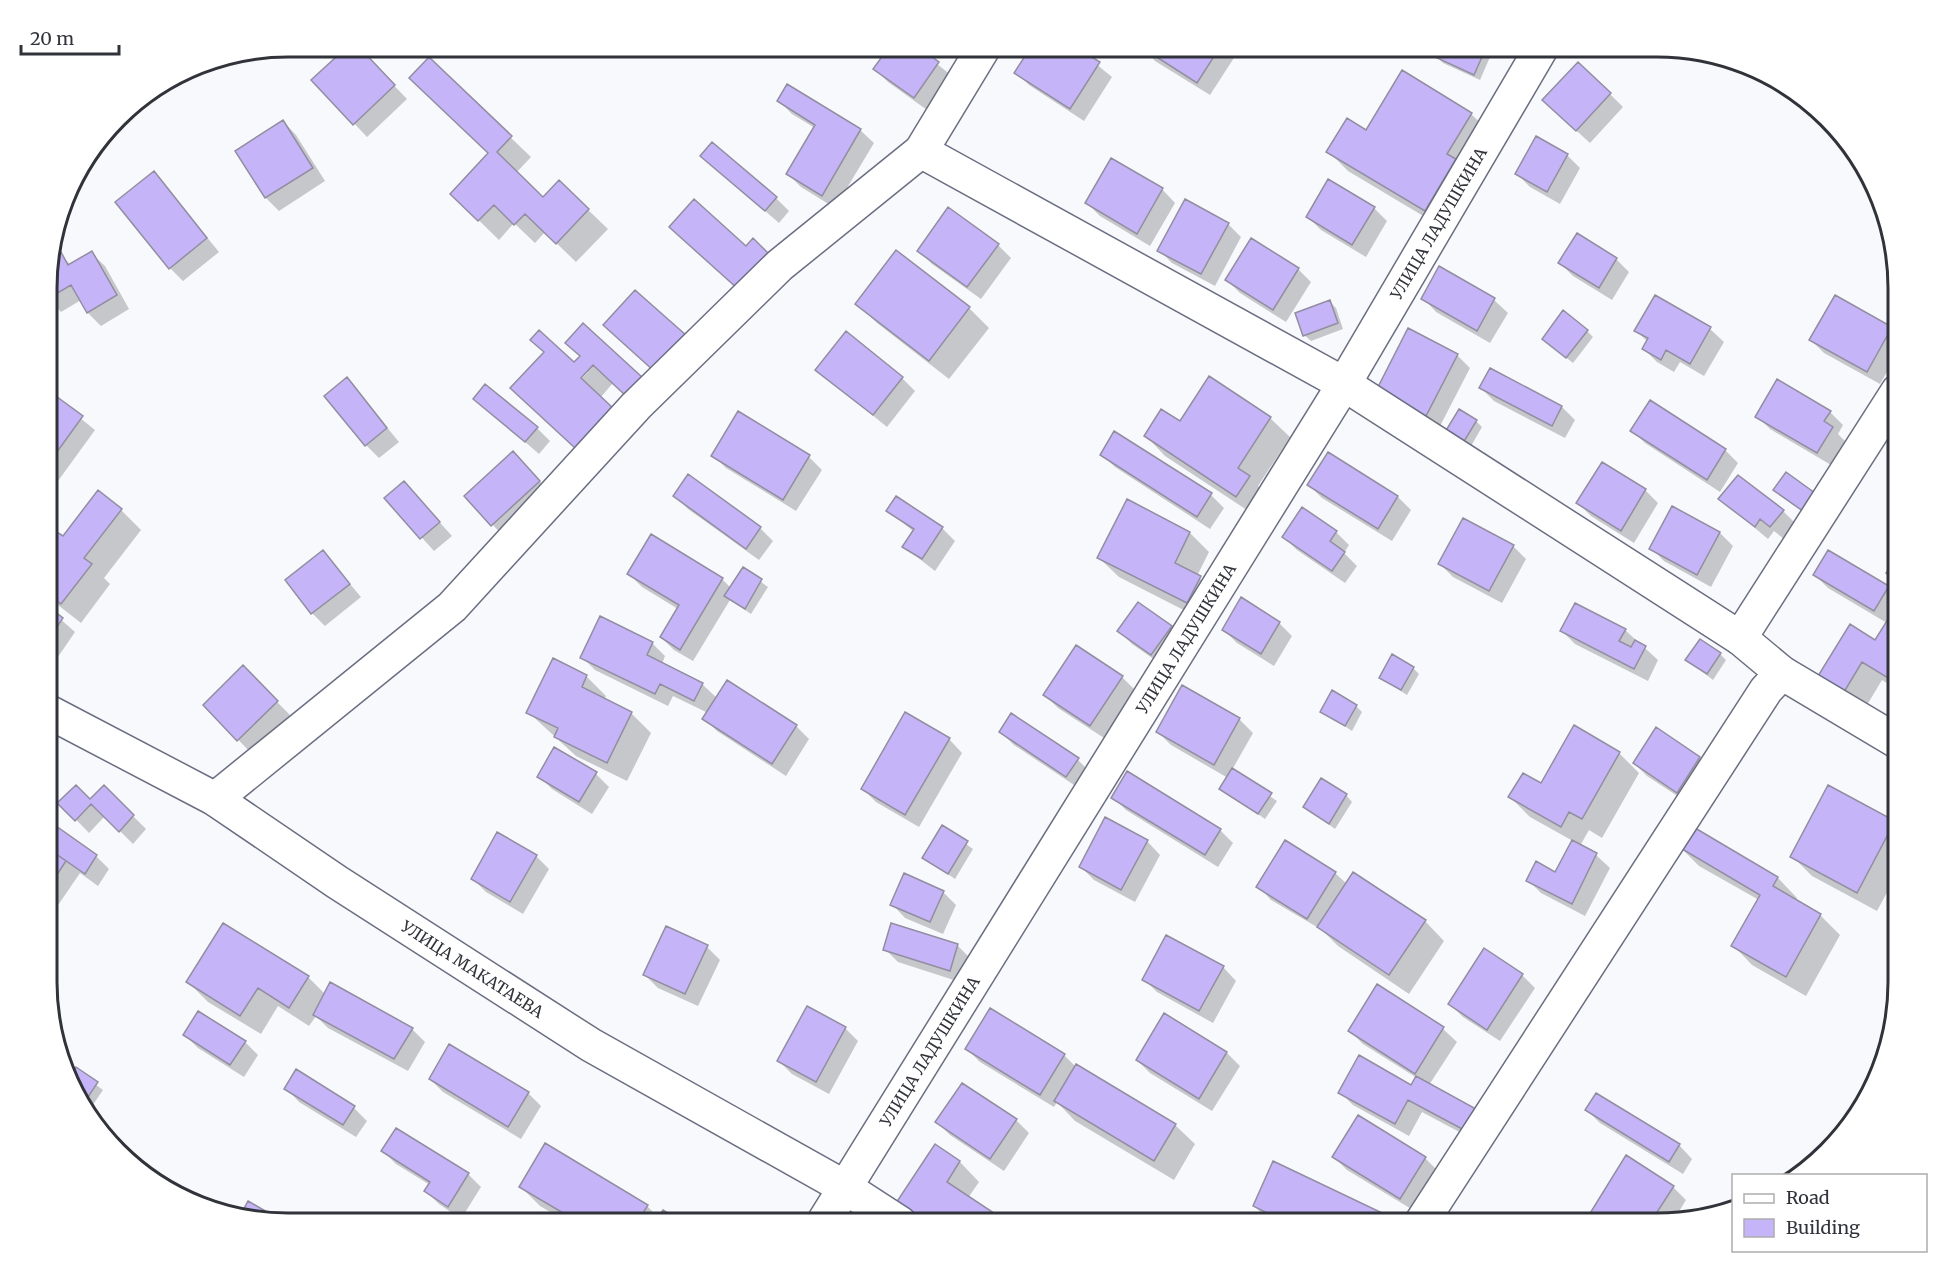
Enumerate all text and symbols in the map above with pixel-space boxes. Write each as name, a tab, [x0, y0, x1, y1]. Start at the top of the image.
scale bar	[21, 18, 118, 56]
text: 20 m	[30, 27, 74, 50]
street label: УЛИЦА ЛАДУШКИНА	[1385, 143, 1491, 304]
street label: УЛИЦА ЛАДУШКИНА	[1131, 559, 1241, 718]
street label: УЛИЦА МАКАТАЕВА	[397, 915, 548, 1022]
street label: УЛИЦА ЛАДУШКИНА	[875, 972, 984, 1131]
legend	[1732, 1174, 1927, 1252]
text: Road	[1786, 1186, 1830, 1209]
text: Building	[1786, 1216, 1860, 1239]

